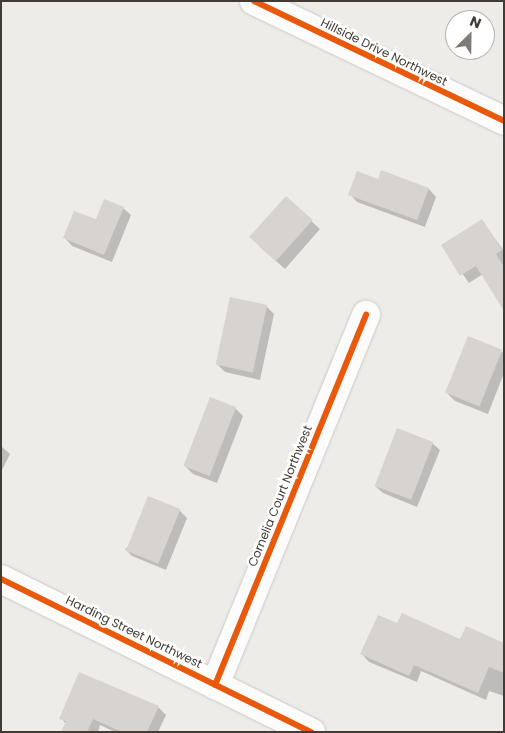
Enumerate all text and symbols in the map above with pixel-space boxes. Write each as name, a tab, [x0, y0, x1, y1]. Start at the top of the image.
north arrow	[445, 10, 495, 60]
text: N	[467, 11, 484, 33]
street label: Hillside Drive Northwest	[318, 15, 450, 89]
street label: Cornelia Court Northwest	[245, 423, 315, 569]
street label: Harding Street Northwest	[64, 593, 204, 671]

